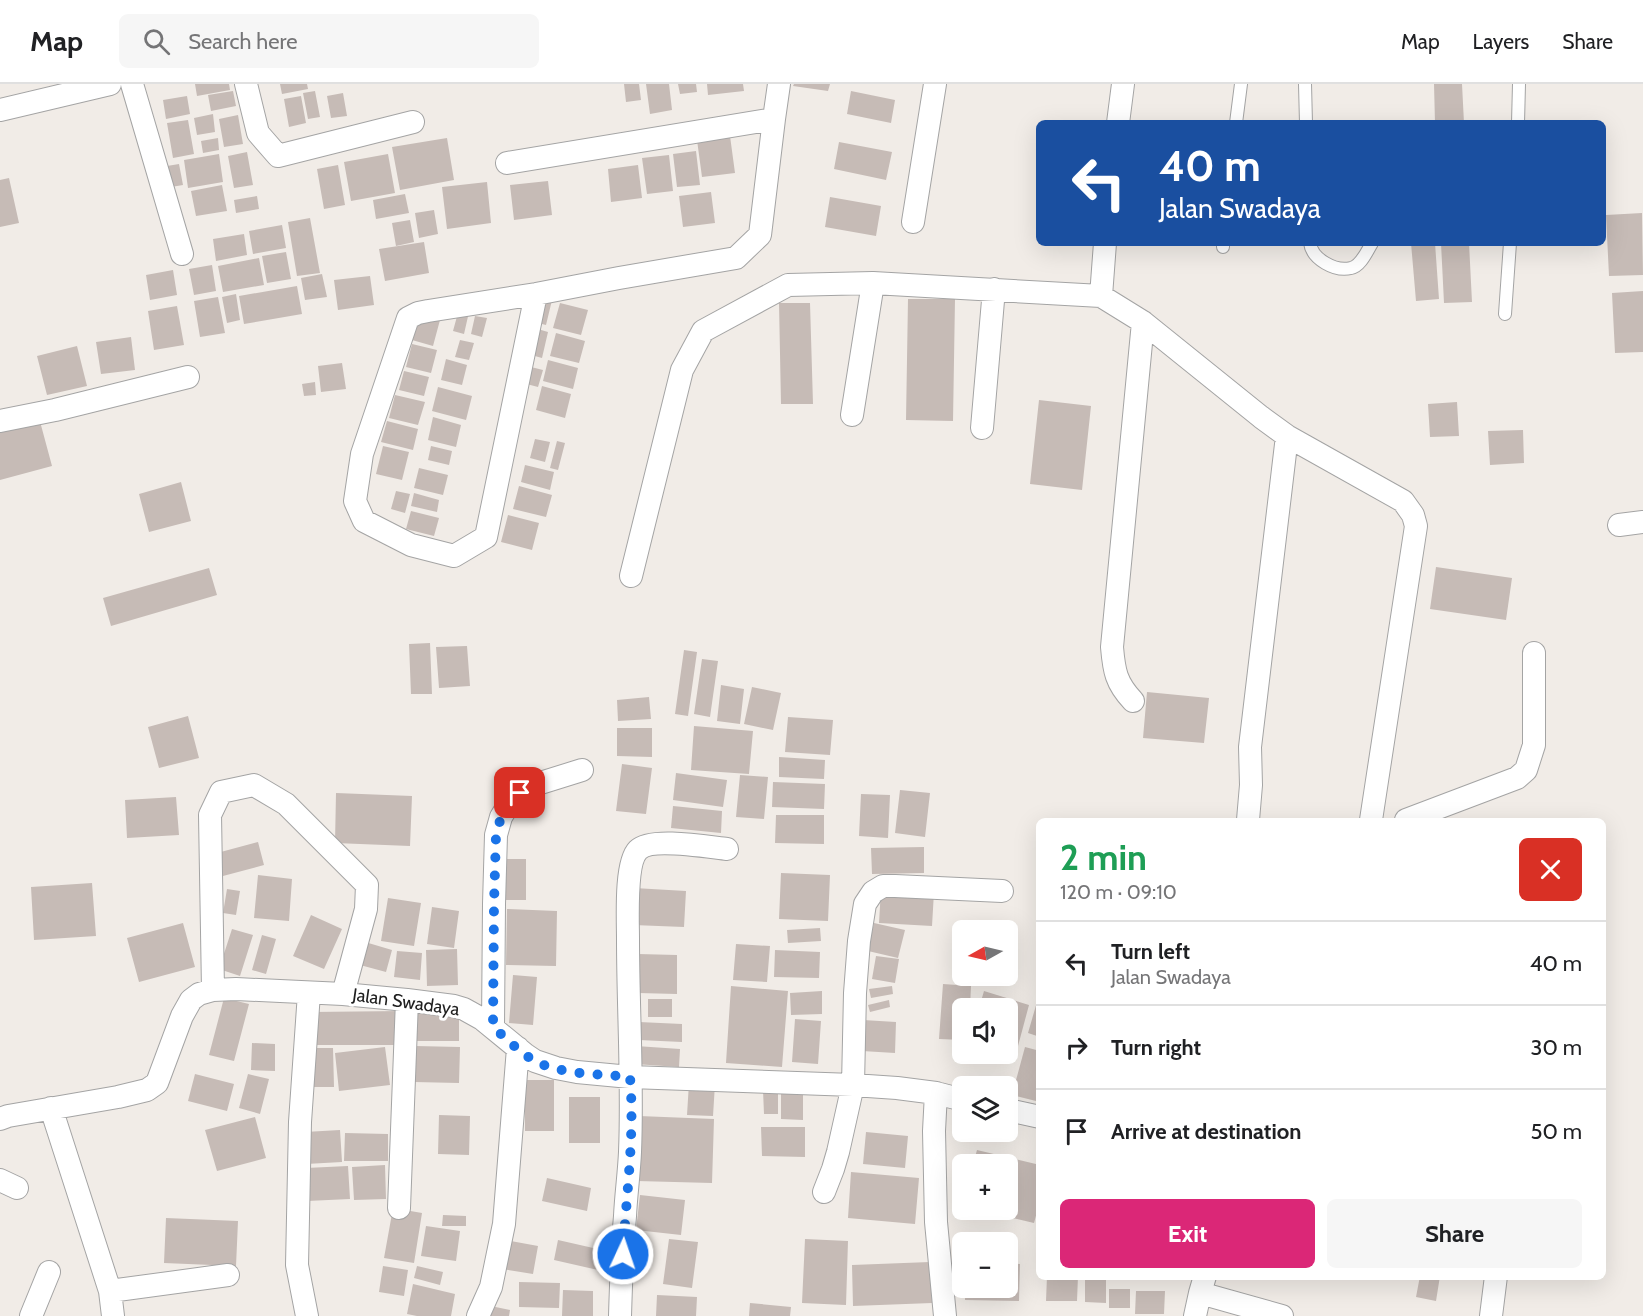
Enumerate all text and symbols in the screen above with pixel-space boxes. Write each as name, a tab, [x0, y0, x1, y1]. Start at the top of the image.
search box	[119, 14, 539, 68]
text: Map	[30, 24, 83, 58]
icon: search	[140, 25, 173, 58]
text: Search here	[188, 28, 297, 55]
text: Map	[1401, 29, 1440, 54]
text: Layers	[1473, 29, 1529, 54]
text: Share	[1562, 29, 1613, 54]
text: 40 m	[1159, 140, 1261, 192]
icon: left	[1060, 144, 1138, 222]
text: Jalan Swadaya	[1159, 192, 1321, 225]
pin	[494, 767, 545, 818]
icon: arrive	[503, 776, 536, 809]
text: 2 min	[1060, 835, 1147, 879]
button: close	[1519, 838, 1582, 901]
text: 120 m · 09:10	[1060, 880, 1177, 904]
north arrow	[952, 920, 1018, 986]
map controls	[952, 920, 1018, 1298]
text: Turn left	[1111, 938, 1190, 965]
icon: left	[1060, 947, 1093, 980]
text: 40 m	[1530, 950, 1582, 977]
text: Jalan Swadaya	[1111, 965, 1231, 989]
street label: Jalan Swadaya	[350, 983, 461, 1020]
button: sound	[952, 998, 1018, 1064]
icon: right	[1060, 1031, 1093, 1064]
text: Turn right	[1111, 1034, 1201, 1061]
text: 30 m	[1530, 1034, 1582, 1061]
button: layers	[952, 1076, 1018, 1142]
icon: arrive	[1060, 1115, 1093, 1148]
text: Arrive at destination	[1111, 1118, 1301, 1145]
text: 50 m	[1530, 1118, 1582, 1145]
button: +	[952, 1154, 1018, 1220]
button: Exit	[1060, 1199, 1315, 1268]
button: Share	[1327, 1199, 1582, 1268]
position arrow	[591, 1222, 655, 1286]
button: −	[952, 1232, 1018, 1298]

